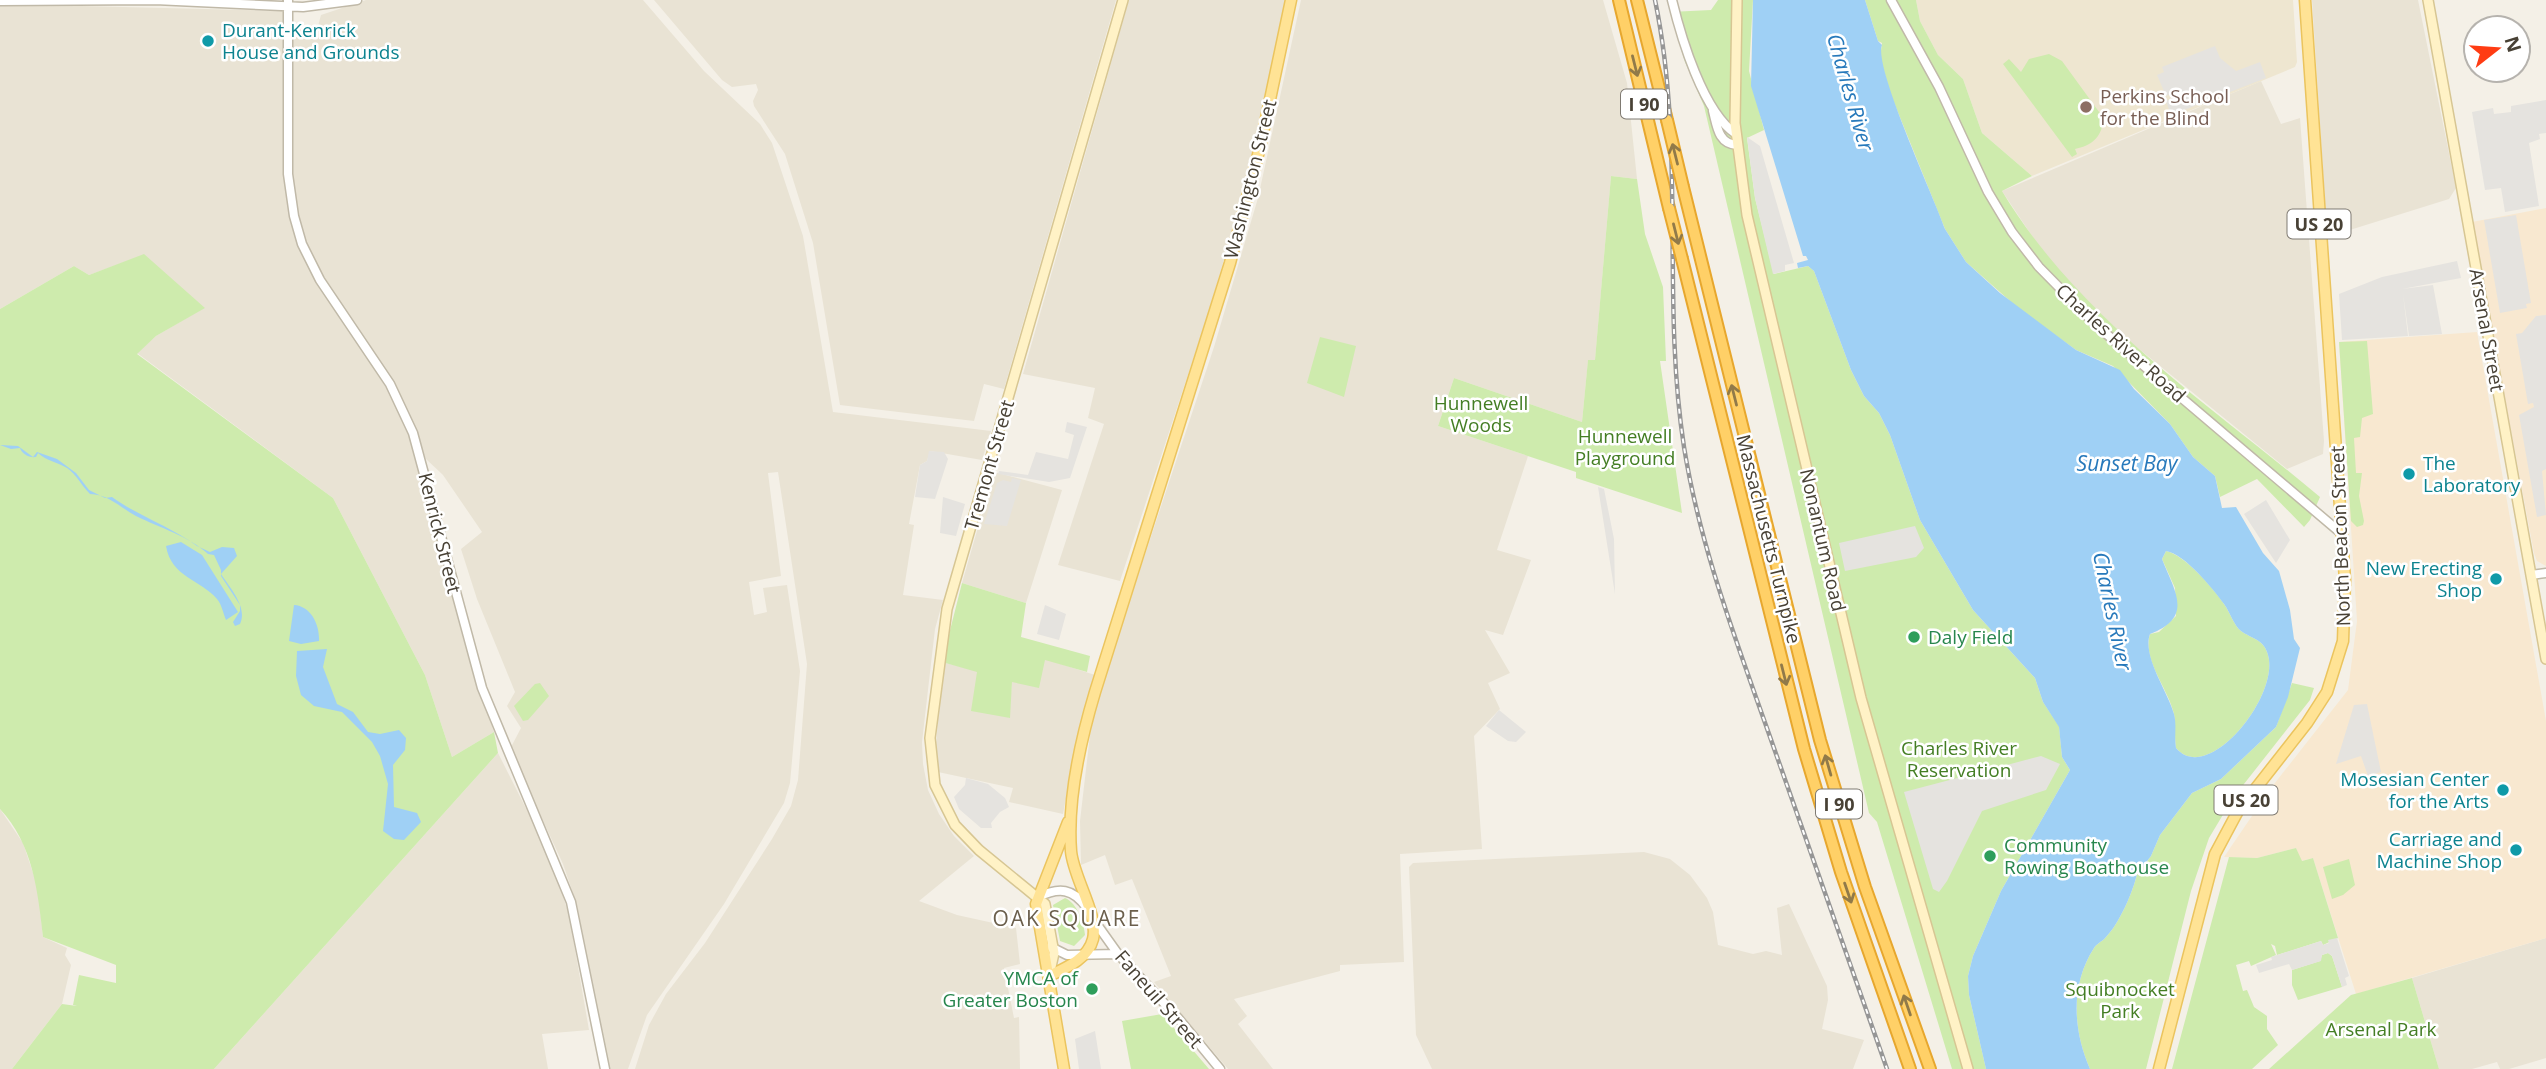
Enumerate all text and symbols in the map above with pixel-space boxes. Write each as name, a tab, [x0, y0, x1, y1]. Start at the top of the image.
north arrow	[2462, 14, 2532, 84]
place label: Durant-Kenrick House and Grounds	[222, 17, 400, 65]
water label: Charles River	[1821, 30, 1881, 155]
marker: Durant-Kenrick House and Grounds	[200, 33, 216, 49]
text: N	[2499, 33, 2528, 55]
one-way arrow	[1629, 54, 1642, 77]
place label: Perkins School for the Blind	[2100, 83, 2229, 131]
road number: I 90	[1621, 90, 1667, 119]
street label: Washington Street	[1218, 96, 1282, 261]
marker: Perkins School for the Blind	[2078, 99, 2094, 115]
one-way arrow	[1668, 143, 1681, 165]
road number: US 20	[2288, 210, 2350, 238]
one-way arrow	[1670, 222, 1683, 244]
street label: Arsenal Street	[2463, 266, 2511, 394]
street label: Charles River Road	[2051, 278, 2191, 408]
one-way arrow	[1727, 384, 1740, 407]
park label: Hunnewell Woods	[1434, 390, 1528, 438]
street label: Tremont Street	[958, 397, 1020, 533]
park label: Hunnewell Playground	[1575, 423, 1675, 471]
street label: Massachusetts Turnpike	[1730, 432, 1808, 646]
street label: North Beacon Street	[2324, 445, 2356, 627]
water label: Sunset Bay	[2077, 449, 2179, 477]
place label: The Laboratory	[2423, 450, 2521, 498]
street label: Nonantum Road	[1794, 466, 1852, 614]
marker: The Laboratory	[2401, 466, 2417, 482]
street label: Kenrick Street	[412, 470, 468, 596]
water label: Charles River	[2087, 549, 2139, 674]
place label: New Erecting Shop	[2366, 555, 2482, 603]
marker: New Erecting Shop	[2488, 571, 2504, 587]
place label: Daly Field	[1928, 624, 2013, 650]
marker: Daly Field	[1906, 629, 1922, 645]
one-way arrow	[1778, 663, 1791, 686]
park label: Charles River Reservation	[1901, 735, 2017, 783]
one-way arrow	[1820, 755, 1833, 777]
place label: Mosesian Center for the Arts	[2340, 766, 2489, 814]
marker: Mosesian Center for the Arts	[2495, 782, 2511, 798]
road number: US 20	[2214, 786, 2278, 814]
road number: I 90	[1816, 790, 1862, 818]
place label: Carriage and Machine Shop	[2376, 826, 2502, 874]
place label: Community Rowing Boathouse	[2004, 832, 2169, 880]
marker: Carriage and Machine Shop	[2508, 842, 2524, 858]
marker: Community Rowing Boathouse	[1982, 848, 1998, 864]
one-way arrow	[1843, 881, 1856, 903]
district label: OAK SQUARE	[993, 904, 1142, 932]
street label: Faneuil Street	[1109, 944, 1209, 1054]
place label: YMCA of Greater Boston	[942, 965, 1080, 1013]
park label: Squibnocket Park	[2065, 976, 2175, 1024]
marker: YMCA of Greater Boston	[1084, 981, 1100, 997]
one-way arrow	[1900, 994, 1912, 1016]
park label: Arsenal Park	[2325, 1016, 2437, 1042]

